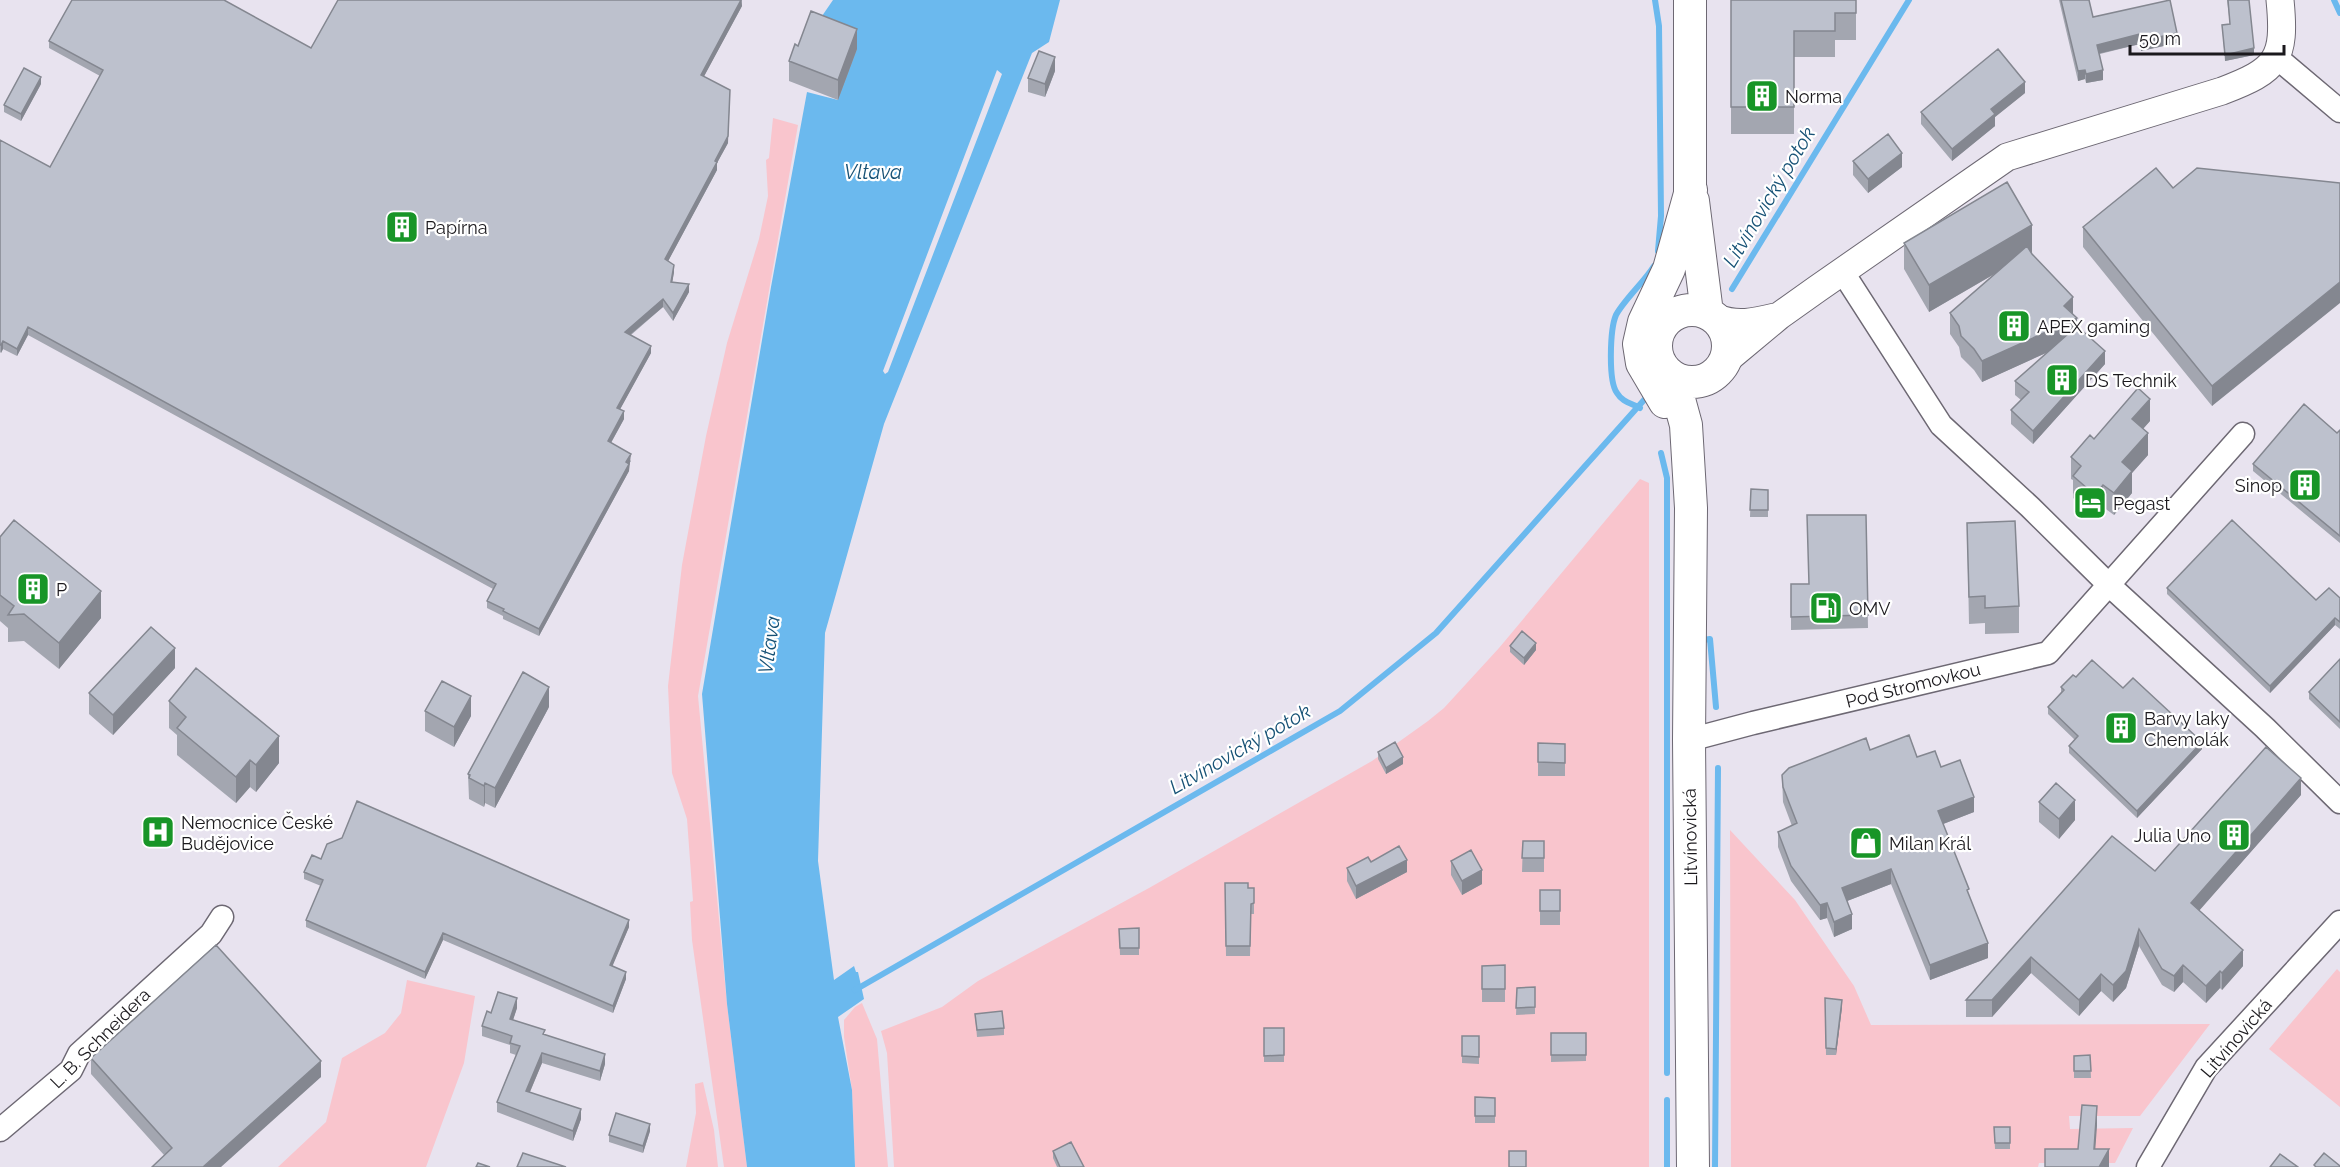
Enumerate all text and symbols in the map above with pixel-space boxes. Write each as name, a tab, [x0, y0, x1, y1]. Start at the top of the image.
scale bar	[2130, 18, 2284, 56]
text: 50 m	[2139, 28, 2181, 49]
building icon: Norma	[1744, 78, 1780, 114]
place label: Norma	[1785, 86, 1842, 107]
water label: Litvínovický potok	[1718, 122, 1820, 271]
water label: Vltava	[844, 160, 902, 184]
building icon: Papírna	[384, 209, 420, 245]
place label: Papírna	[425, 217, 488, 238]
building icon: APEX gaming	[1996, 308, 2032, 344]
place label: APEX gaming	[2037, 316, 2150, 337]
building icon: DS Technik	[2044, 362, 2080, 398]
place label: DS Technik	[2085, 370, 2177, 391]
building icon: Sinop	[2287, 467, 2323, 503]
place label: Sinop	[2235, 475, 2282, 496]
hotel icon: Pegast	[2072, 485, 2108, 521]
place label: Pegast	[2113, 493, 2170, 514]
building icon: P	[15, 571, 51, 607]
place label: P	[56, 579, 67, 600]
fuel station icon: OMV	[1808, 590, 1844, 626]
place label: OMV	[1849, 598, 1891, 619]
water label: Vltava	[753, 615, 785, 675]
street label: Pod Stromovkou	[1843, 658, 1983, 712]
water label: Litvínovický potok	[1165, 699, 1315, 799]
place label: Barvy laky Chemolák	[2144, 708, 2230, 750]
building icon: Barvy laky Chemolák	[2103, 710, 2139, 746]
street label: Litvínovická	[1679, 788, 1701, 886]
place label: Nemocnice České Budějovice	[181, 811, 333, 854]
hospital icon: Nemocnice České Budějovice	[140, 814, 176, 850]
building icon: Julia Uno	[2216, 817, 2252, 853]
shop icon: Milan Král	[1848, 825, 1884, 861]
place label: Julia Uno	[2134, 825, 2211, 846]
place label: Milan Král	[1889, 833, 1971, 854]
street label: L. B. Schneidera	[46, 984, 154, 1092]
street label: Litvínovická	[2196, 994, 2276, 1082]

